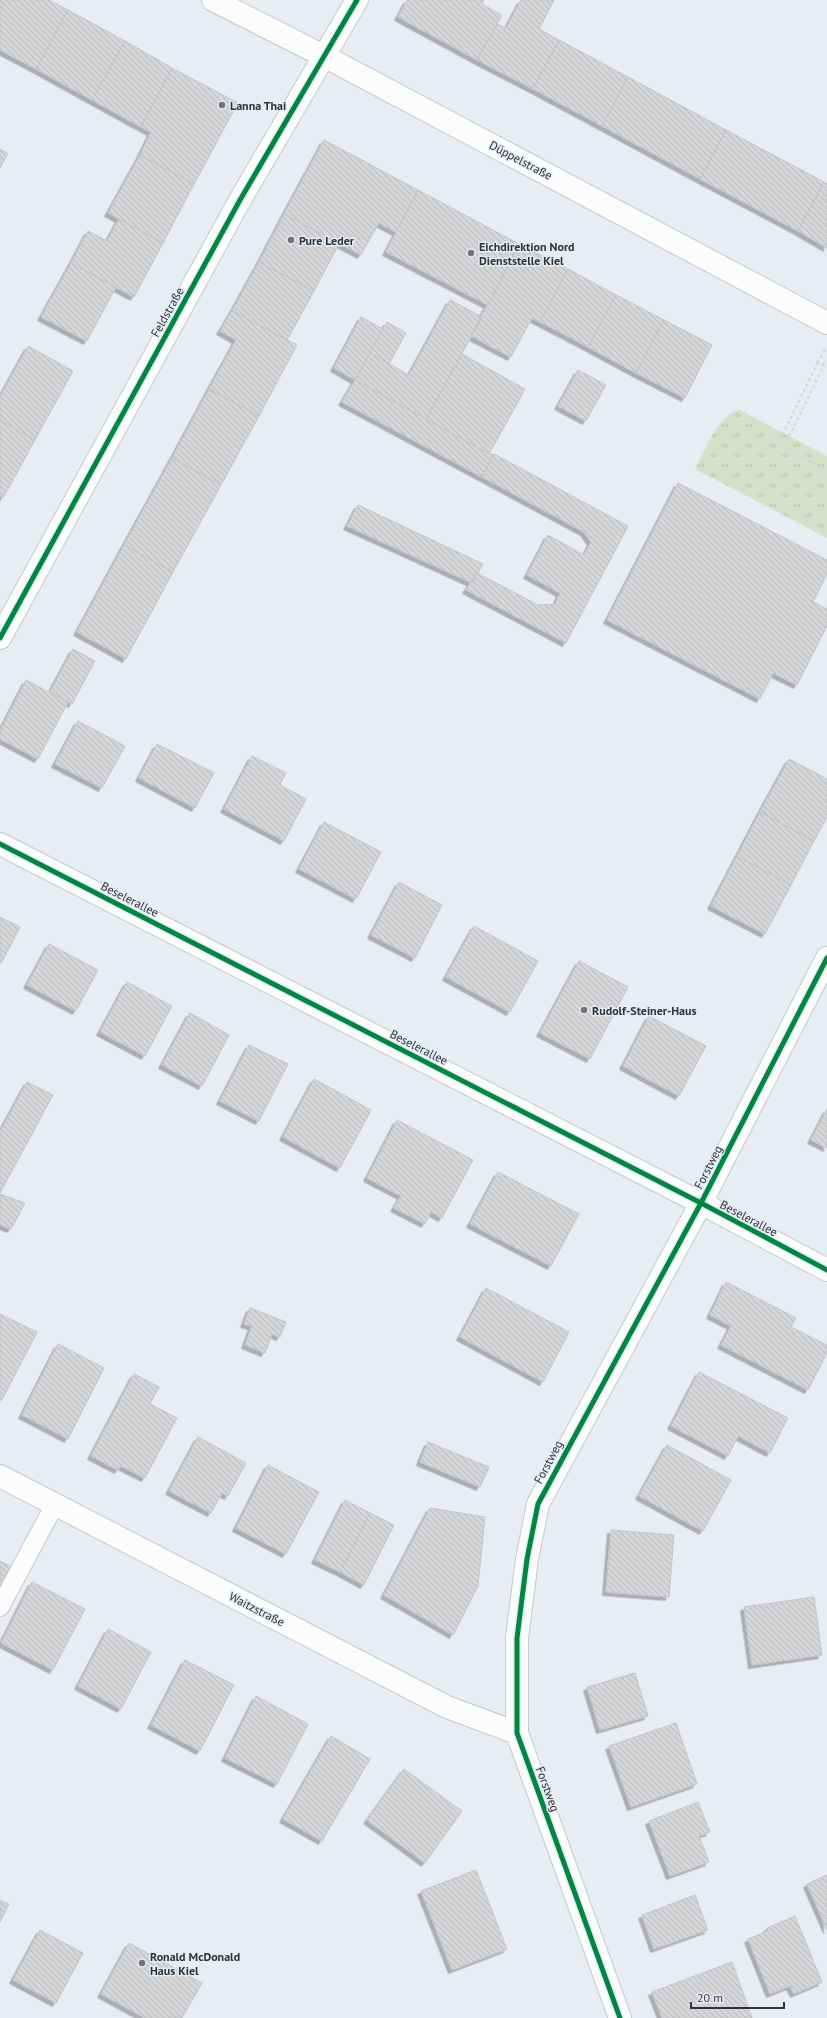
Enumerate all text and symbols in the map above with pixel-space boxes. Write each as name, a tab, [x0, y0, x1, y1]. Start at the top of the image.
place label: Lanna Thai	[230, 98, 286, 113]
marker: Lanna Thai	[217, 100, 227, 110]
street label: Düppelstraße	[487, 137, 555, 183]
place label: Pure Leder	[299, 233, 355, 248]
marker: Pure Leder	[286, 235, 296, 245]
place label: Eichdirektion Nord Dienststelle Kiel	[479, 239, 575, 268]
marker: Eichdirektion Nord Dienststelle Kiel	[466, 248, 476, 258]
street label: Feldstraße	[147, 284, 187, 340]
street label: Beselerallee	[99, 878, 161, 920]
place label: Rudolf-Steiner-Haus	[592, 1003, 697, 1018]
marker: Rudolf-Steiner-Haus	[579, 1005, 589, 1015]
street label: Beselerallee	[388, 1026, 450, 1068]
street label: Forstweg	[691, 1143, 725, 1191]
street label: Beselerallee	[718, 1197, 780, 1239]
street label: Forstweg	[530, 1438, 566, 1486]
street label: Waitzstraße	[227, 1589, 287, 1629]
street label: Forstweg	[533, 1764, 563, 1814]
place label: Ronald McDonald Haus Kiel	[150, 1949, 240, 1978]
marker: Ronald McDonald Haus Kiel	[137, 1958, 147, 1968]
scale bar	[691, 1984, 784, 2010]
text: 20 m	[697, 1990, 723, 2005]

